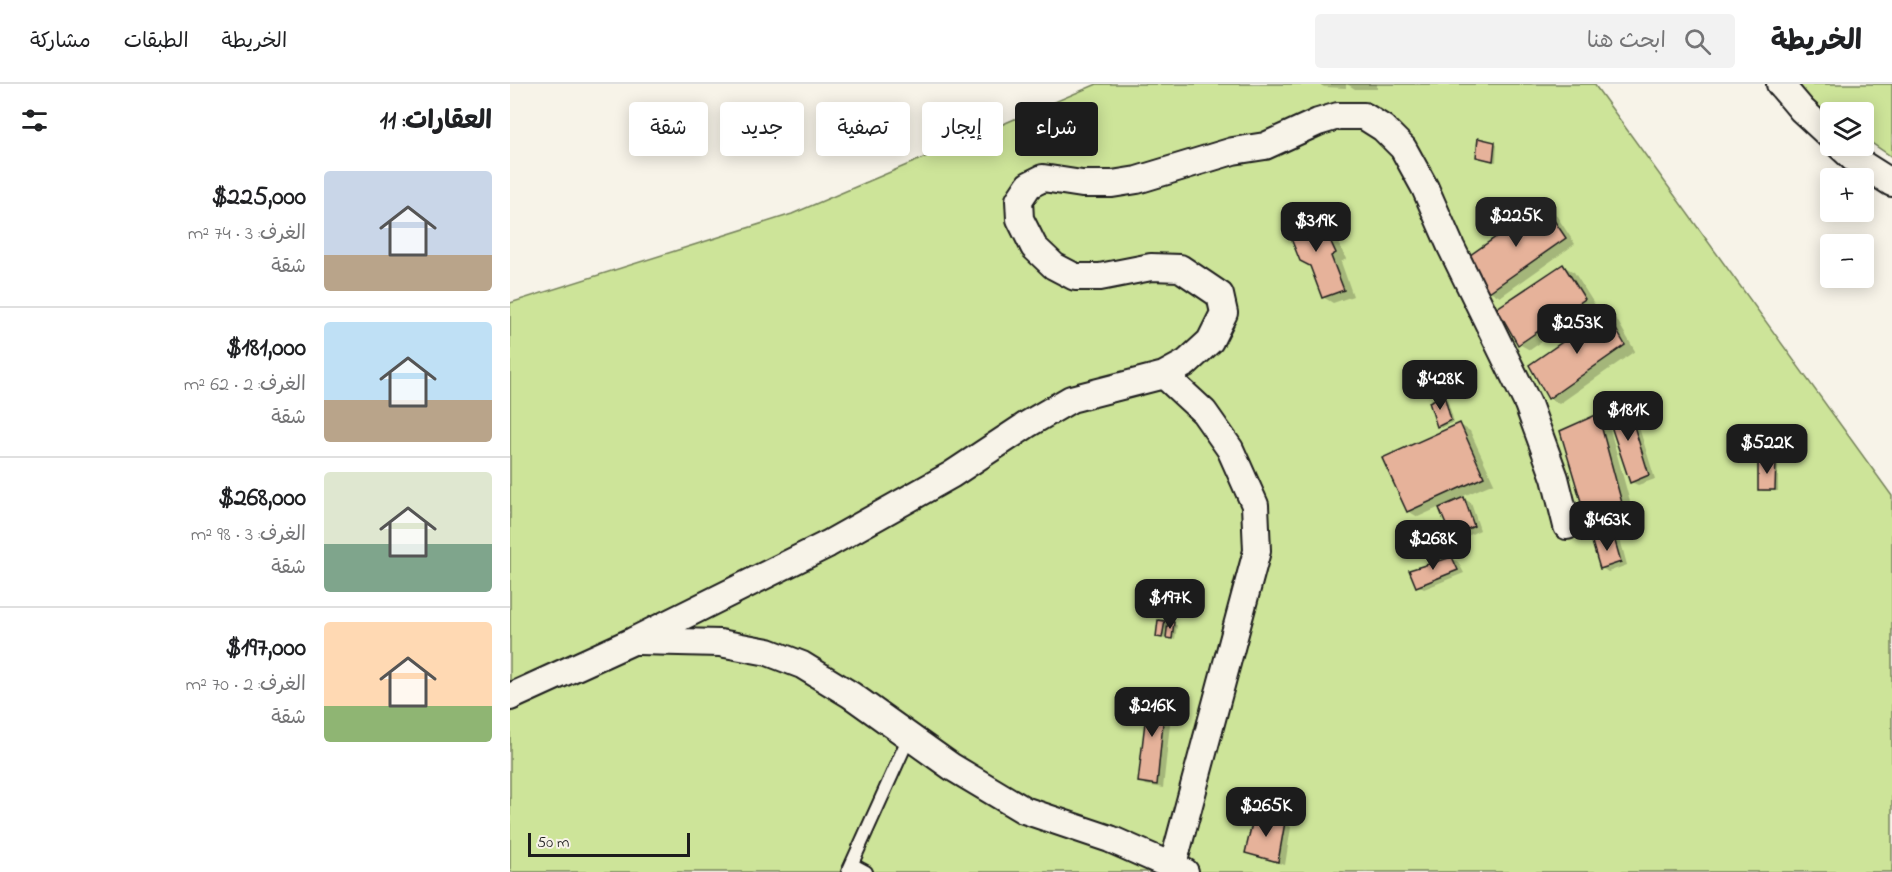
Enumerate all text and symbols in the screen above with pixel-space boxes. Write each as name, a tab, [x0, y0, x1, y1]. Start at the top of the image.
search box	[1315, 14, 1735, 68]
text: الخريطة	[1771, 22, 1862, 63]
icon: search	[1681, 25, 1714, 58]
text: ابحث هنا	[1587, 26, 1666, 58]
text: مشاركة	[30, 27, 91, 57]
text: الطبقات	[124, 27, 189, 57]
text: الخريطة	[222, 27, 287, 57]
chip: شقة	[629, 102, 708, 156]
chip: جديد	[720, 102, 804, 156]
chip: تصفية	[816, 102, 910, 156]
chip: إيجار	[922, 102, 1003, 156]
chip: شراء	[1015, 102, 1098, 156]
map controls	[1820, 102, 1874, 288]
button: layers	[1820, 102, 1874, 156]
text: العقارات: 11	[380, 103, 492, 141]
icon: filters	[18, 104, 51, 137]
button: +	[1820, 168, 1874, 222]
text: $225,000	[211, 179, 306, 217]
icon: home	[372, 195, 444, 267]
pin: $225K	[1474, 197, 1558, 248]
pin: $319K	[1274, 202, 1358, 253]
text: $225K	[1489, 202, 1543, 231]
text: $319K	[1295, 207, 1337, 236]
text: الغرف: 3 · 74 m²	[188, 220, 306, 249]
button: −	[1820, 234, 1874, 288]
text: شقة	[271, 253, 306, 282]
pin: $253K	[1535, 304, 1619, 355]
text: $253K	[1551, 309, 1603, 338]
text: $181,000	[226, 330, 306, 368]
icon: home	[372, 346, 444, 418]
pin: $428K	[1398, 360, 1482, 411]
text: $428K	[1416, 365, 1464, 394]
text: الغرف: 2 · 62 m²	[184, 371, 306, 400]
pin: $181K	[1586, 391, 1670, 442]
text: $181K	[1607, 396, 1649, 425]
text: شقة	[271, 404, 306, 433]
pin: $522K	[1725, 424, 1809, 475]
text: $522K	[1740, 429, 1794, 458]
text: $268,000	[218, 480, 306, 518]
icon: home	[372, 496, 444, 568]
pin: $463K	[1565, 501, 1649, 552]
text: $463K	[1583, 506, 1631, 535]
pin: $268K	[1391, 520, 1475, 571]
text: الغرف: 3 · 98 m²	[191, 521, 306, 550]
text: $268K	[1409, 525, 1457, 554]
text: شقة	[271, 554, 306, 583]
pin: $197K	[1128, 579, 1212, 630]
text: $197K	[1149, 584, 1191, 613]
text: $197,000	[225, 630, 306, 668]
icon: home	[372, 646, 444, 718]
text: الغرف: 2 · 70 m²	[186, 671, 306, 700]
pin: $216K	[1110, 687, 1194, 738]
text: $216K	[1129, 692, 1175, 721]
text: شقة	[271, 704, 306, 733]
pin: $265K	[1224, 787, 1308, 838]
text: $265K	[1240, 792, 1292, 821]
scale bar	[528, 830, 690, 858]
text: 50 m	[537, 831, 569, 855]

